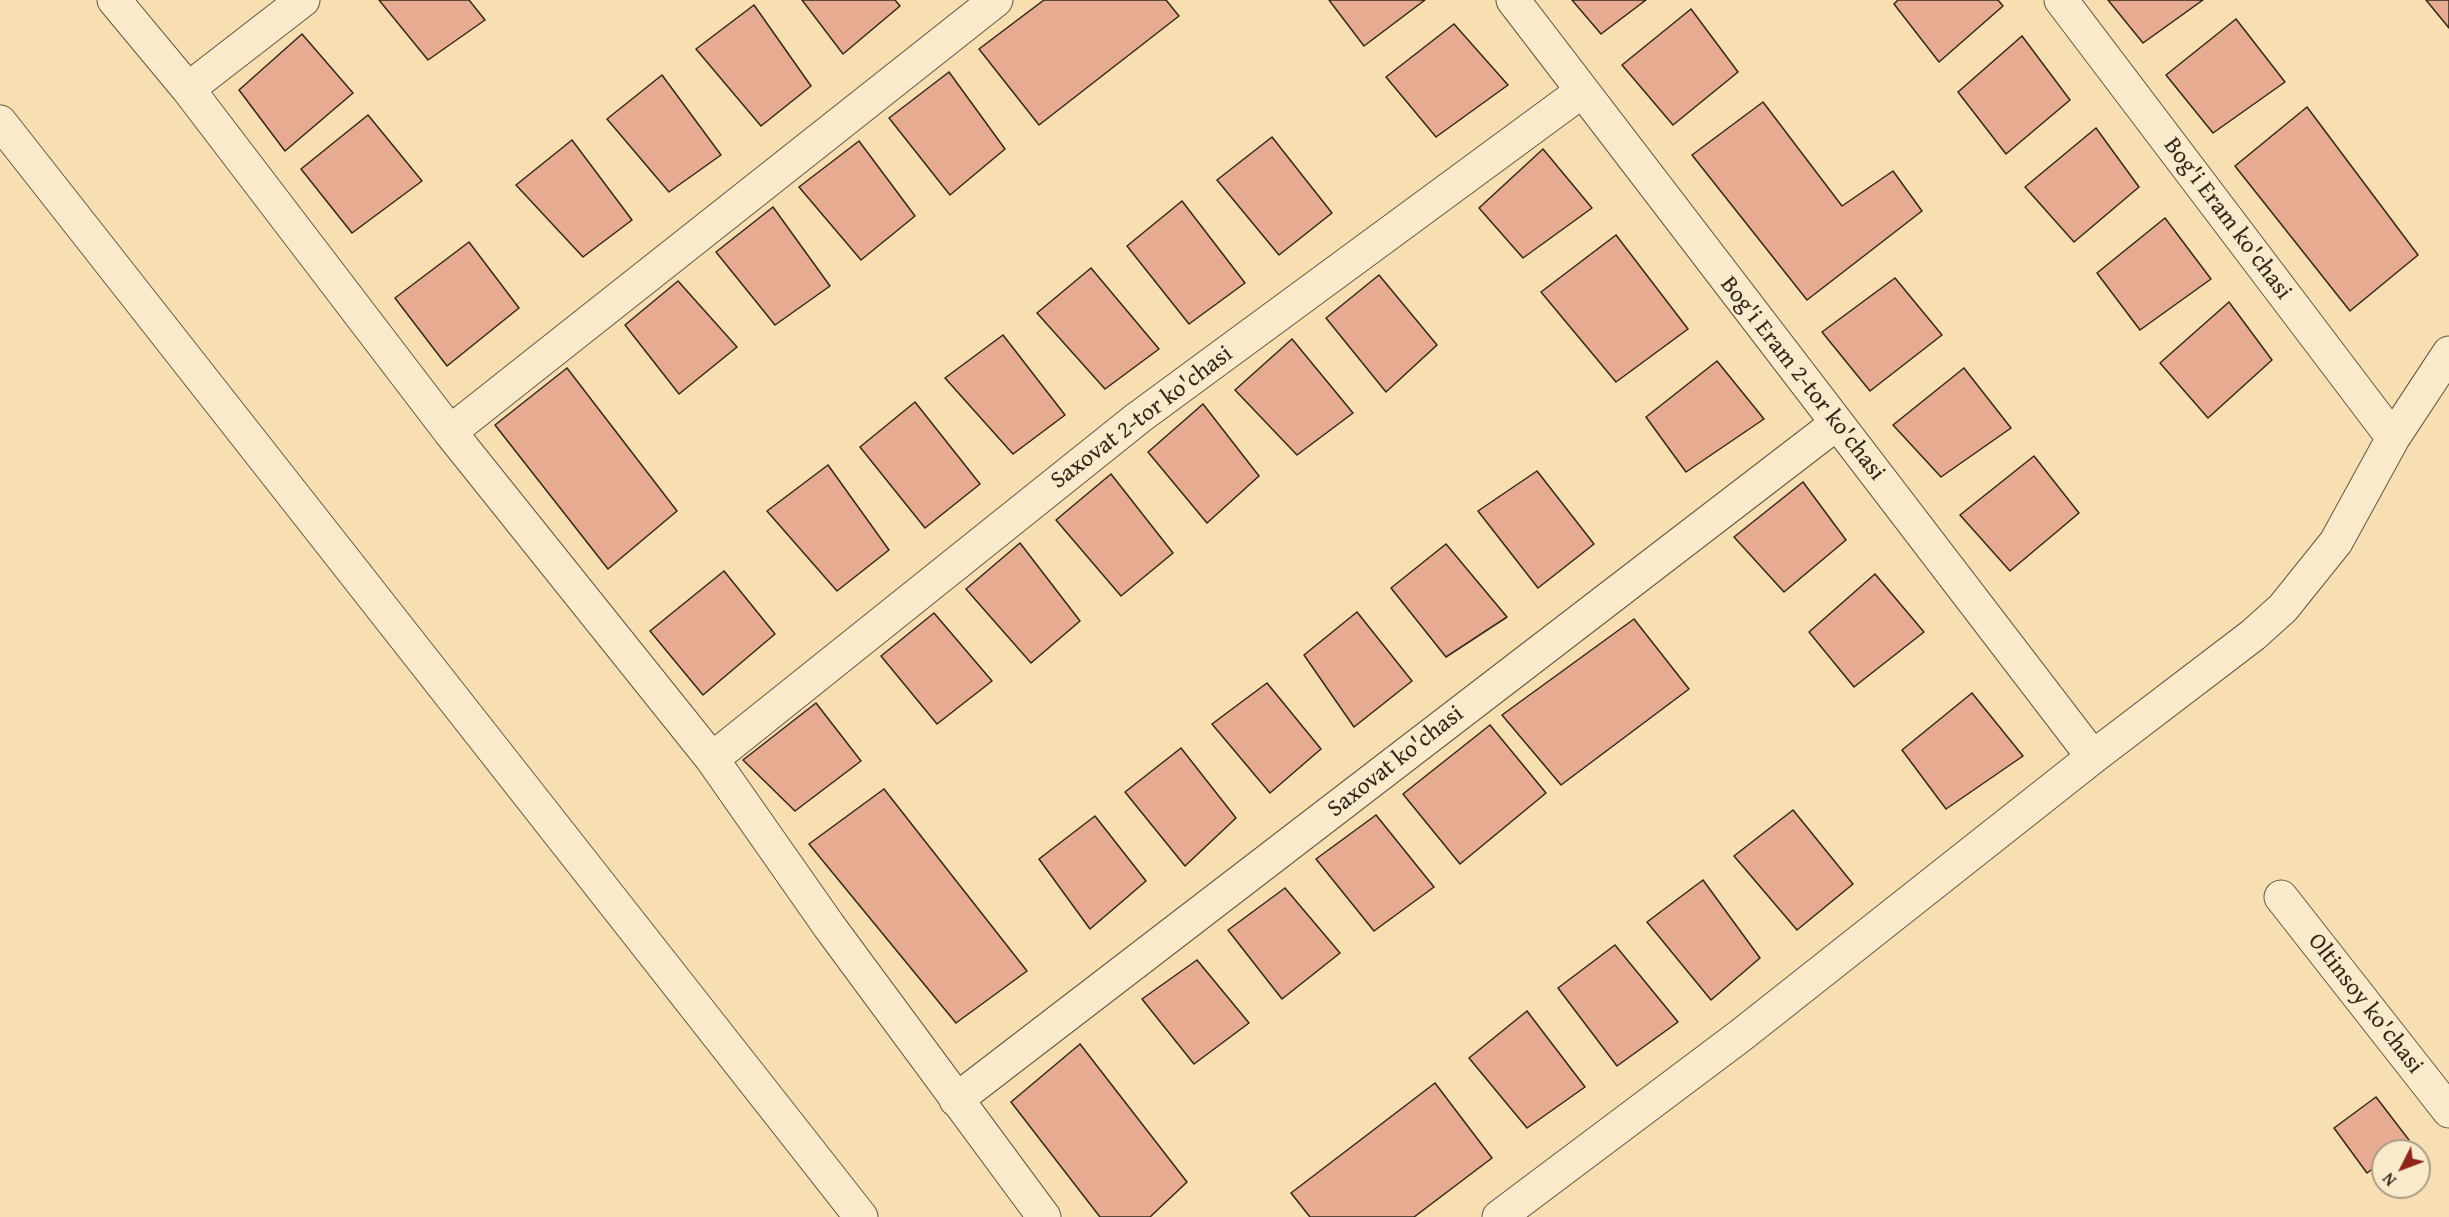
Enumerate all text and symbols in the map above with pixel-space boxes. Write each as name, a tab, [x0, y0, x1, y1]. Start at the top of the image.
street label: Bog'i Eram ko'chasi	[2157, 132, 2297, 306]
street label: Bog'i Eram 2-tor ko'chasi	[1713, 271, 1891, 487]
street label: Saxovat 2-tor ko'chasi	[1045, 340, 1239, 496]
street label: Saxovat ko'chasi	[1322, 700, 1470, 824]
street label: Oltinsoy ko'chasi	[2301, 928, 2429, 1080]
north arrow	[2371, 1139, 2431, 1199]
text: N	[2377, 1168, 2402, 1192]

